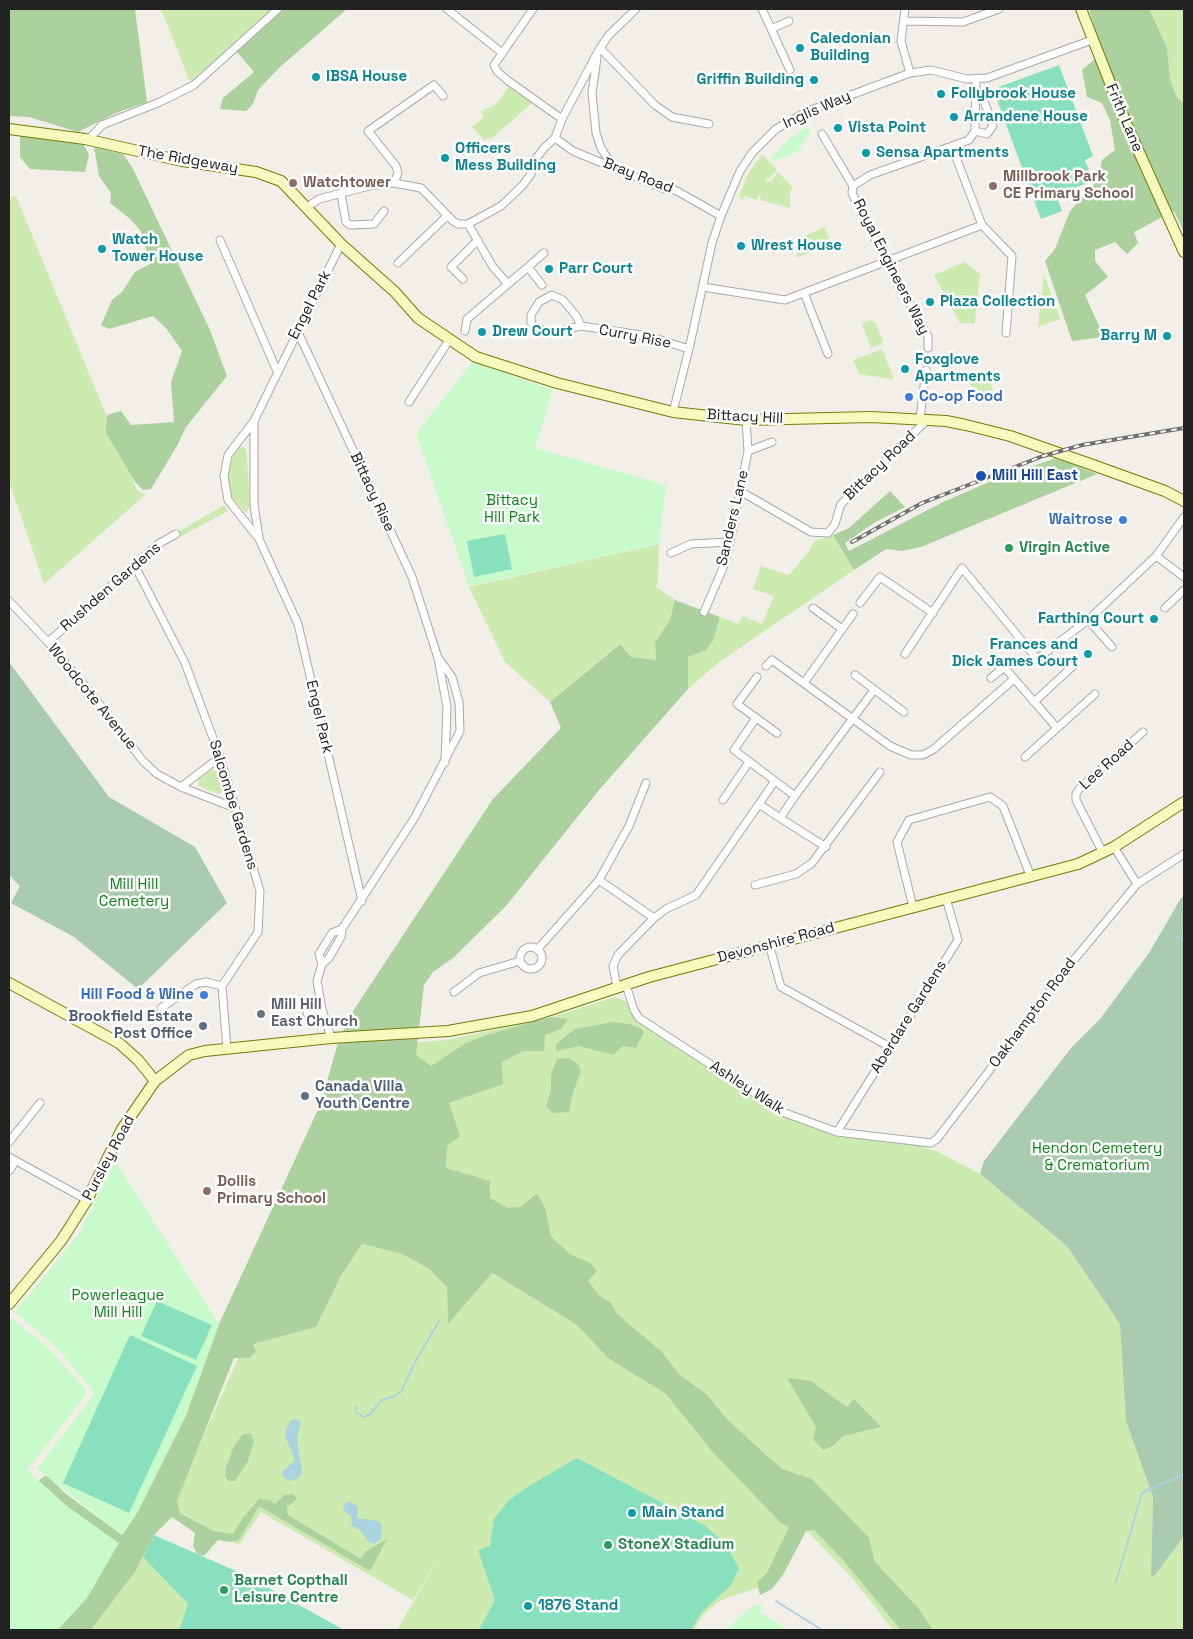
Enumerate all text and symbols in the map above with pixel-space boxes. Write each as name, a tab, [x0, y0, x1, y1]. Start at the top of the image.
place label: Caledonian Building	[810, 30, 891, 65]
marker: Caledonian Building	[794, 42, 806, 54]
place label: IBSA House	[326, 68, 407, 86]
marker: IBSA House	[310, 71, 322, 83]
place label: Griffin Building	[697, 71, 804, 89]
marker: Griffin Building	[808, 74, 820, 86]
street label: Frith Lane	[1102, 81, 1146, 155]
place label: Follybrook House	[951, 85, 1076, 103]
street label: Inglis Way	[780, 87, 854, 133]
marker: Follybrook House	[935, 88, 947, 100]
place label: Arrandene House	[964, 108, 1088, 126]
marker: Arrandene House	[948, 111, 960, 123]
place label: Vista Point	[848, 119, 926, 137]
marker: Vista Point	[832, 122, 844, 134]
place label: Officers Mess Building	[455, 140, 556, 175]
street label: The Ridgeway	[136, 142, 240, 178]
place label: Sensa Apartments	[876, 144, 1009, 162]
marker: Sensa Apartments	[860, 147, 872, 159]
marker: Officers Mess Building	[439, 152, 451, 164]
street label: Bray Road	[600, 154, 676, 198]
place label: Millbrook Park CE Primary School	[1003, 168, 1134, 203]
place label: Watchtower	[303, 174, 391, 192]
marker: Watchtower	[287, 177, 299, 189]
marker: Millbrook Park CE Primary School	[987, 180, 999, 192]
street label: Royal Engineers Way	[849, 196, 933, 338]
place label: Watch Tower House	[112, 231, 203, 266]
place label: Wrest House	[751, 237, 842, 255]
marker: Wrest House	[735, 240, 747, 252]
marker: Watch Tower House	[96, 243, 108, 255]
place label: Parr Court	[559, 260, 633, 278]
marker: Parr Court	[543, 263, 555, 275]
street label: Engel Park	[285, 268, 335, 342]
place label: Plaza Collection	[940, 293, 1055, 311]
marker: Plaza Collection	[924, 296, 936, 308]
street label: Curry Rise	[597, 321, 673, 353]
place label: Drew Court	[492, 323, 573, 341]
marker: Drew Court	[476, 326, 488, 338]
place label: Barry M	[1100, 327, 1157, 345]
marker: Barry M	[1161, 330, 1173, 342]
place label: Foxglove Apartments	[915, 351, 1001, 386]
marker: Foxglove Apartments	[899, 363, 911, 375]
place label: Co-op Food	[919, 388, 1003, 406]
marker: Co-op Food	[903, 391, 915, 403]
street label: Bittacy Hill	[706, 406, 784, 428]
street label: Bittacy Road	[840, 427, 920, 505]
street label: Bittacy Rise	[346, 449, 398, 535]
place label: Mill Hill East	[992, 467, 1078, 485]
street label: Sanders Lane	[713, 468, 753, 568]
marker: Mill Hill East	[974, 469, 988, 483]
park label: Bittacy Hill Park	[484, 492, 540, 527]
place label: Waitrose	[1049, 511, 1113, 529]
marker: Waitrose	[1117, 514, 1129, 526]
street label: Rushden Gardens	[57, 539, 165, 635]
place label: Virgin Active	[1019, 539, 1110, 557]
marker: Virgin Active	[1003, 542, 1015, 554]
place label: Farthing Court	[1038, 610, 1144, 628]
marker: Farthing Court	[1148, 613, 1160, 625]
place label: Frances and Dick James Court	[952, 636, 1078, 671]
street label: Woodcote Avenue	[44, 640, 140, 754]
marker: Frances and Dick James Court	[1082, 648, 1094, 660]
street label: Engel Park	[302, 678, 336, 756]
street label: Lee Road	[1076, 736, 1138, 794]
street label: Salcombe Gardens	[205, 738, 261, 872]
park label: Mill Hill Cemetery	[99, 876, 169, 911]
street label: Devonshire Road	[715, 919, 837, 967]
street label: Oakhampton Road	[986, 955, 1080, 1071]
street label: Aberdare Gardens	[867, 957, 951, 1077]
place label: Hill Food & Wine	[81, 986, 194, 1004]
marker: Hill Food & Wine	[198, 989, 210, 1001]
place label: Mill Hill East Church	[271, 996, 358, 1031]
place label: Brookfield Estate Post Office	[68, 1008, 193, 1043]
marker: Mill Hill East Church	[255, 1008, 267, 1020]
marker: Brookfield Estate Post Office	[197, 1020, 209, 1032]
street label: Ashley Walk	[706, 1057, 788, 1119]
place label: Canada Villa Youth Centre	[315, 1078, 410, 1113]
marker: Canada Villa Youth Centre	[299, 1090, 311, 1102]
street label: Pursley Road	[79, 1112, 139, 1204]
park label: Hendon Cemetery & Crematorium	[1032, 1140, 1162, 1175]
place label: Dollis Primary School	[217, 1173, 326, 1208]
marker: Dollis Primary School	[201, 1185, 213, 1197]
park label: Powerleague Mill Hill	[72, 1287, 164, 1322]
place label: Main Stand	[642, 1504, 724, 1522]
marker: Main Stand	[626, 1507, 638, 1519]
place label: StoneX Stadium	[618, 1536, 734, 1554]
marker: StoneX Stadium	[602, 1539, 614, 1551]
place label: Barnet Copthall Leisure Centre	[234, 1572, 348, 1607]
marker: Barnet Copthall Leisure Centre	[218, 1584, 230, 1596]
place label: 1876 Stand	[538, 1597, 618, 1615]
marker: 1876 Stand	[522, 1600, 534, 1612]

